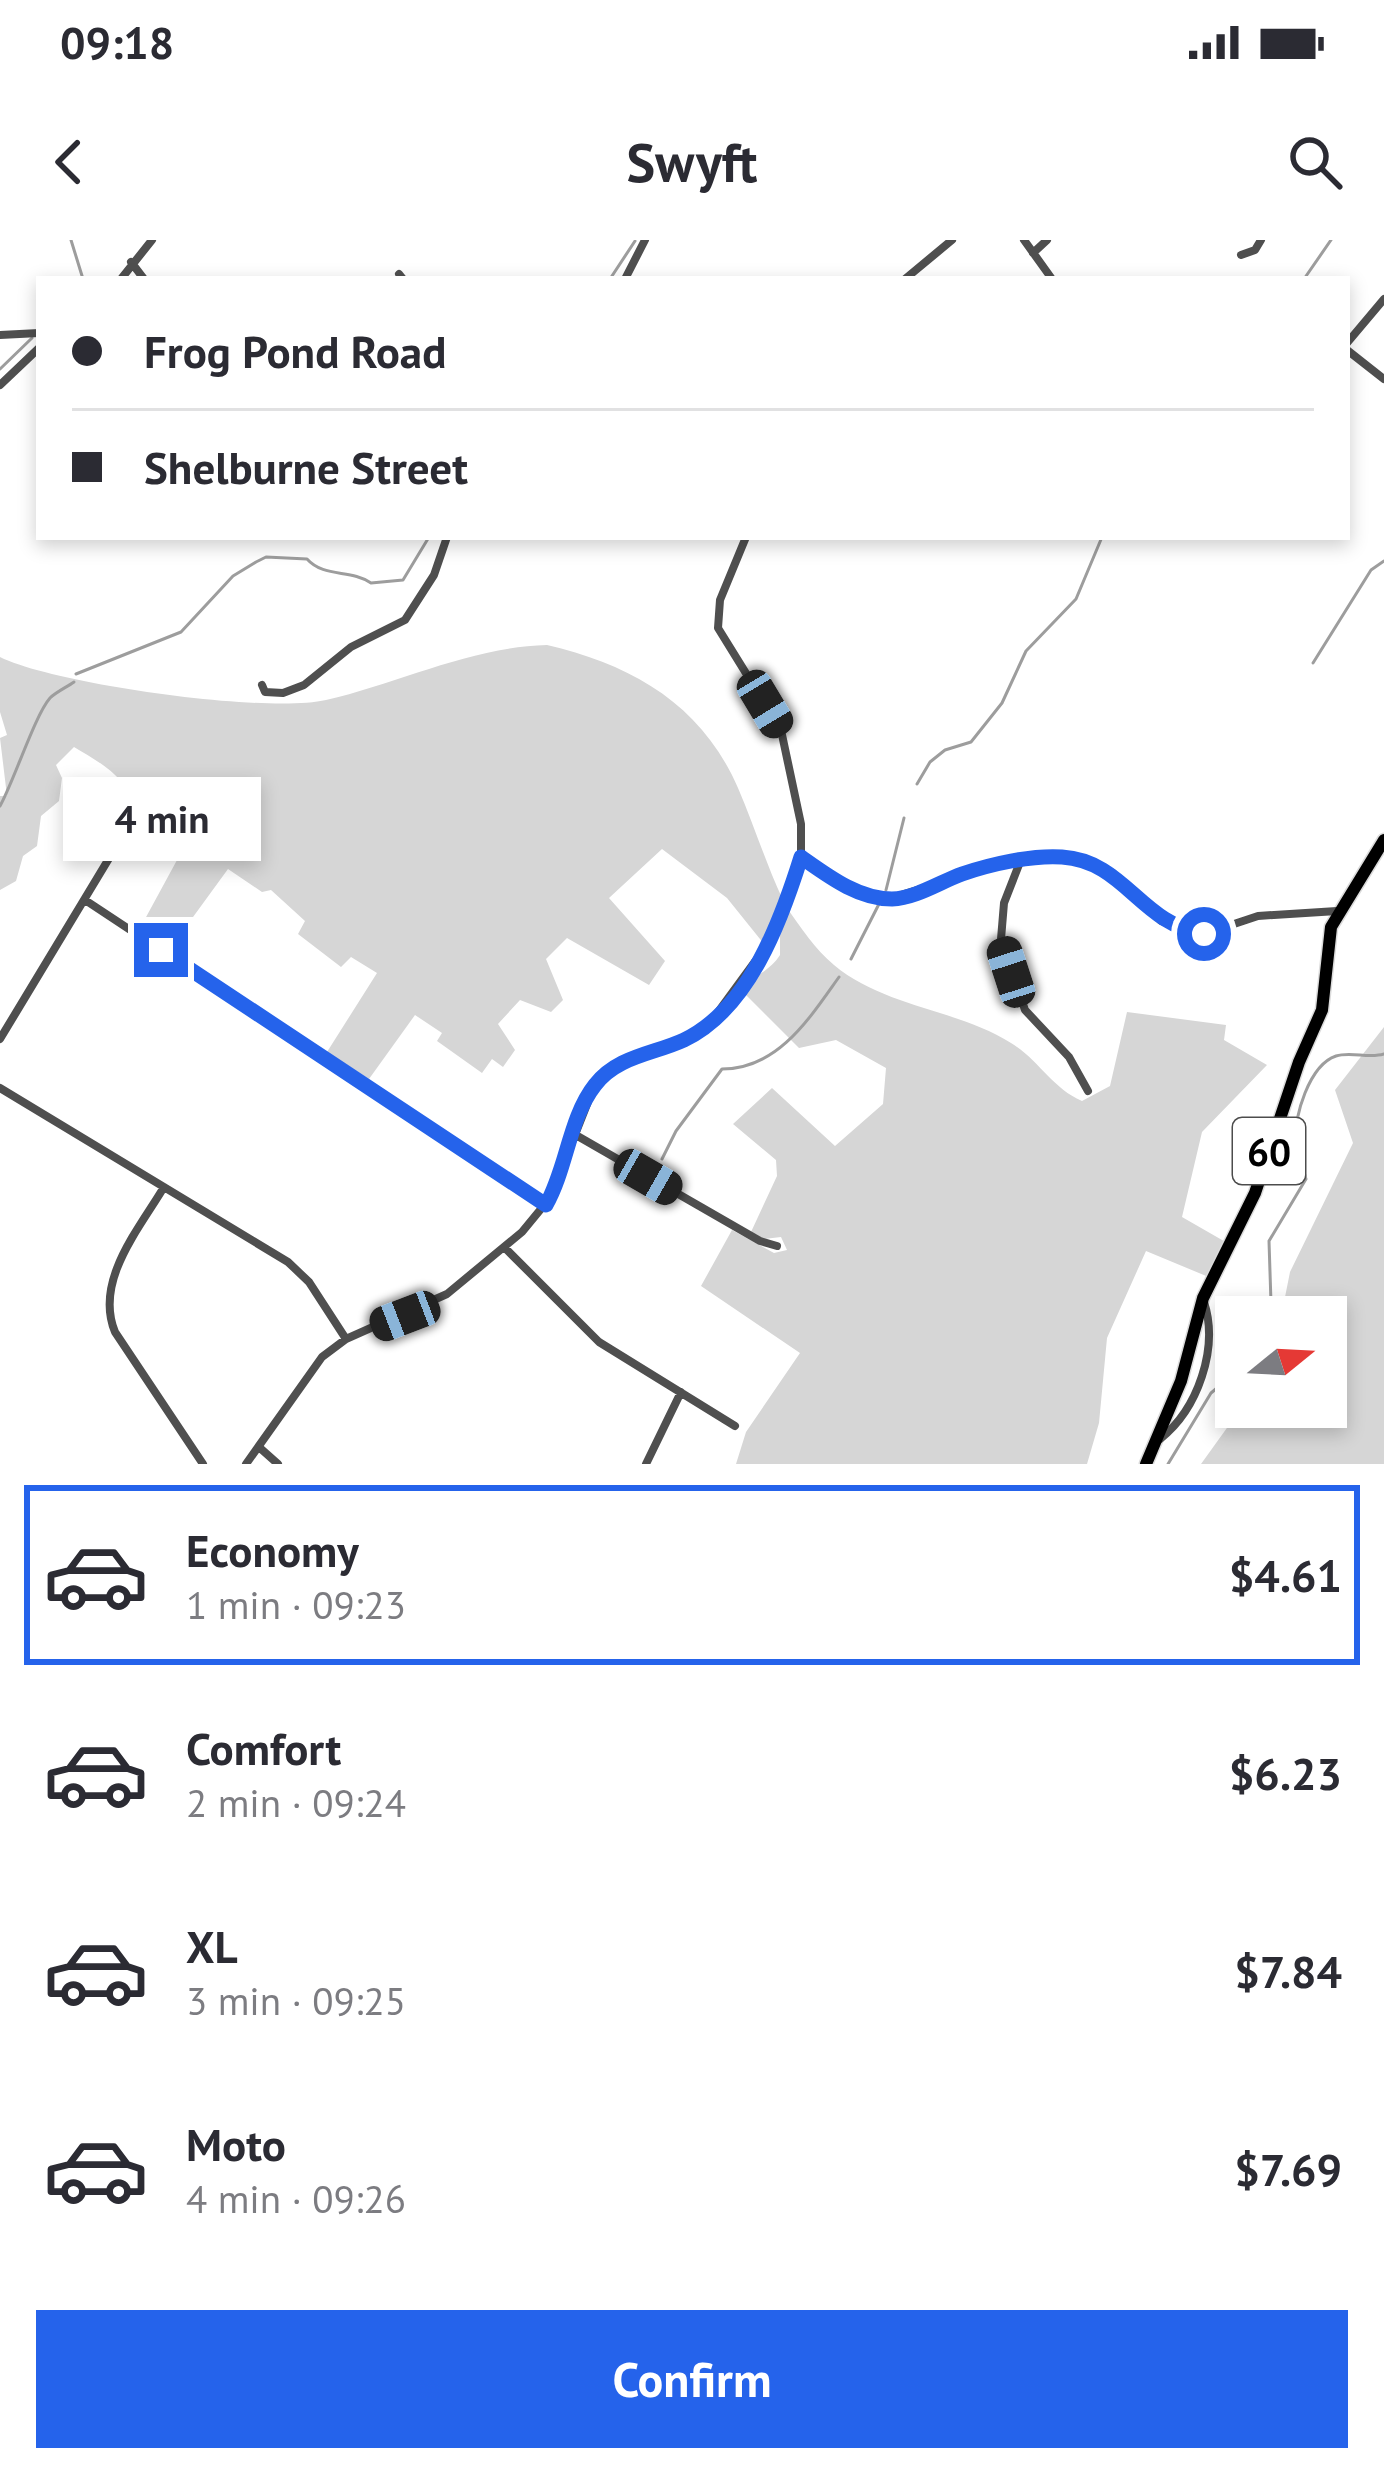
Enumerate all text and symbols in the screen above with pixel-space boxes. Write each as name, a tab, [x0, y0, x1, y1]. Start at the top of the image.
text: 09:18	[60, 13, 174, 71]
text: Swyft	[627, 127, 757, 197]
icon: back	[36, 129, 102, 195]
icon: search	[1282, 129, 1348, 195]
text: Frog Pond Road	[144, 322, 446, 380]
text: Shelburne Street	[144, 438, 468, 496]
car	[731, 664, 799, 744]
callout: 4 min	[62, 776, 260, 860]
text: 4 min	[114, 793, 210, 844]
route start	[1177, 907, 1231, 961]
route end	[134, 923, 188, 977]
car	[983, 932, 1039, 1012]
road number: 60	[1233, 1118, 1305, 1184]
car	[608, 1143, 688, 1211]
car	[365, 1286, 445, 1346]
north arrow	[1215, 1296, 1347, 1428]
map controls	[1215, 1296, 1347, 1428]
icon: car	[42, 1521, 150, 1629]
text: Economy	[186, 1521, 359, 1579]
text: $4.61	[1229, 1546, 1342, 1604]
text: 1 min · 09:23	[186, 1579, 406, 1630]
icon: car	[42, 1719, 150, 1827]
text: Comfort	[186, 1719, 341, 1777]
text: $6.23	[1229, 1744, 1342, 1802]
text: 2 min · 09:24	[186, 1777, 406, 1828]
icon: car	[42, 1917, 150, 2025]
text: XL	[186, 1917, 238, 1975]
text: $7.84	[1234, 1942, 1342, 2000]
text: 3 min · 09:25	[186, 1975, 406, 2026]
icon: car	[42, 2115, 150, 2223]
text: Moto	[186, 2115, 286, 2173]
text: $7.69	[1234, 2140, 1342, 2198]
text: 4 min · 09:26	[186, 2173, 406, 2224]
button: Confirm	[36, 2310, 1348, 2448]

